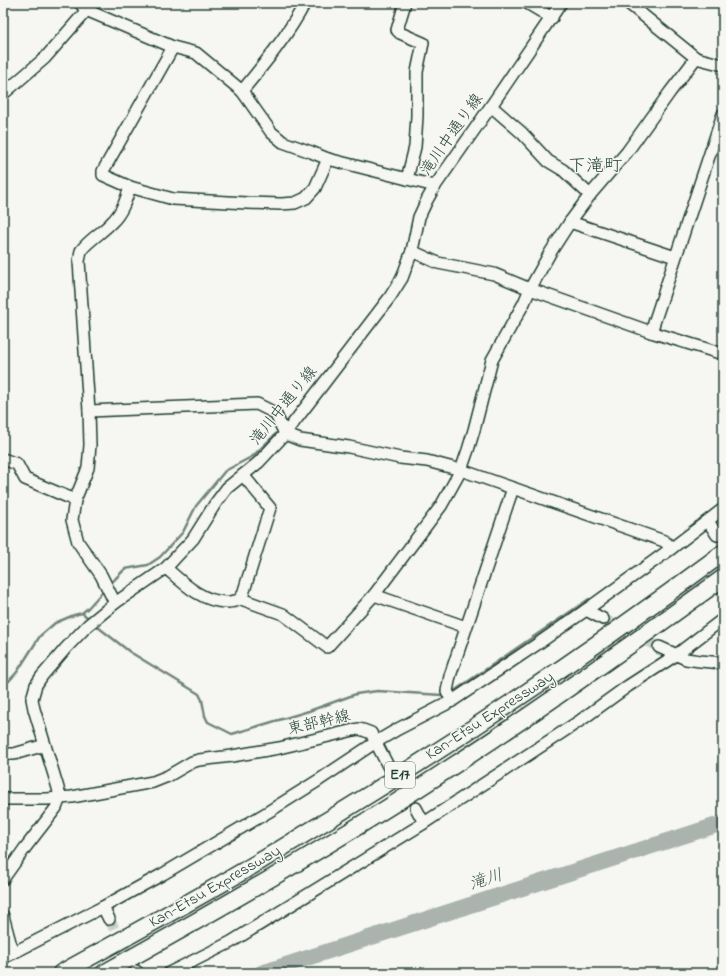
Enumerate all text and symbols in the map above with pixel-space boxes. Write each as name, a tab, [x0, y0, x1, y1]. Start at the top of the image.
street label: 滝川中通り線	[415, 89, 489, 181]
district label: 下滝町	[568, 154, 622, 180]
street label: 滝川中通り線	[244, 361, 324, 451]
street label: Kan-Etsu Expressway	[421, 665, 559, 767]
street label: 東部幹線	[285, 704, 353, 742]
road number: E17	[385, 762, 415, 788]
street label: Kan-Etsu Expressway	[145, 839, 285, 935]
water label: 滝川	[466, 863, 506, 897]

